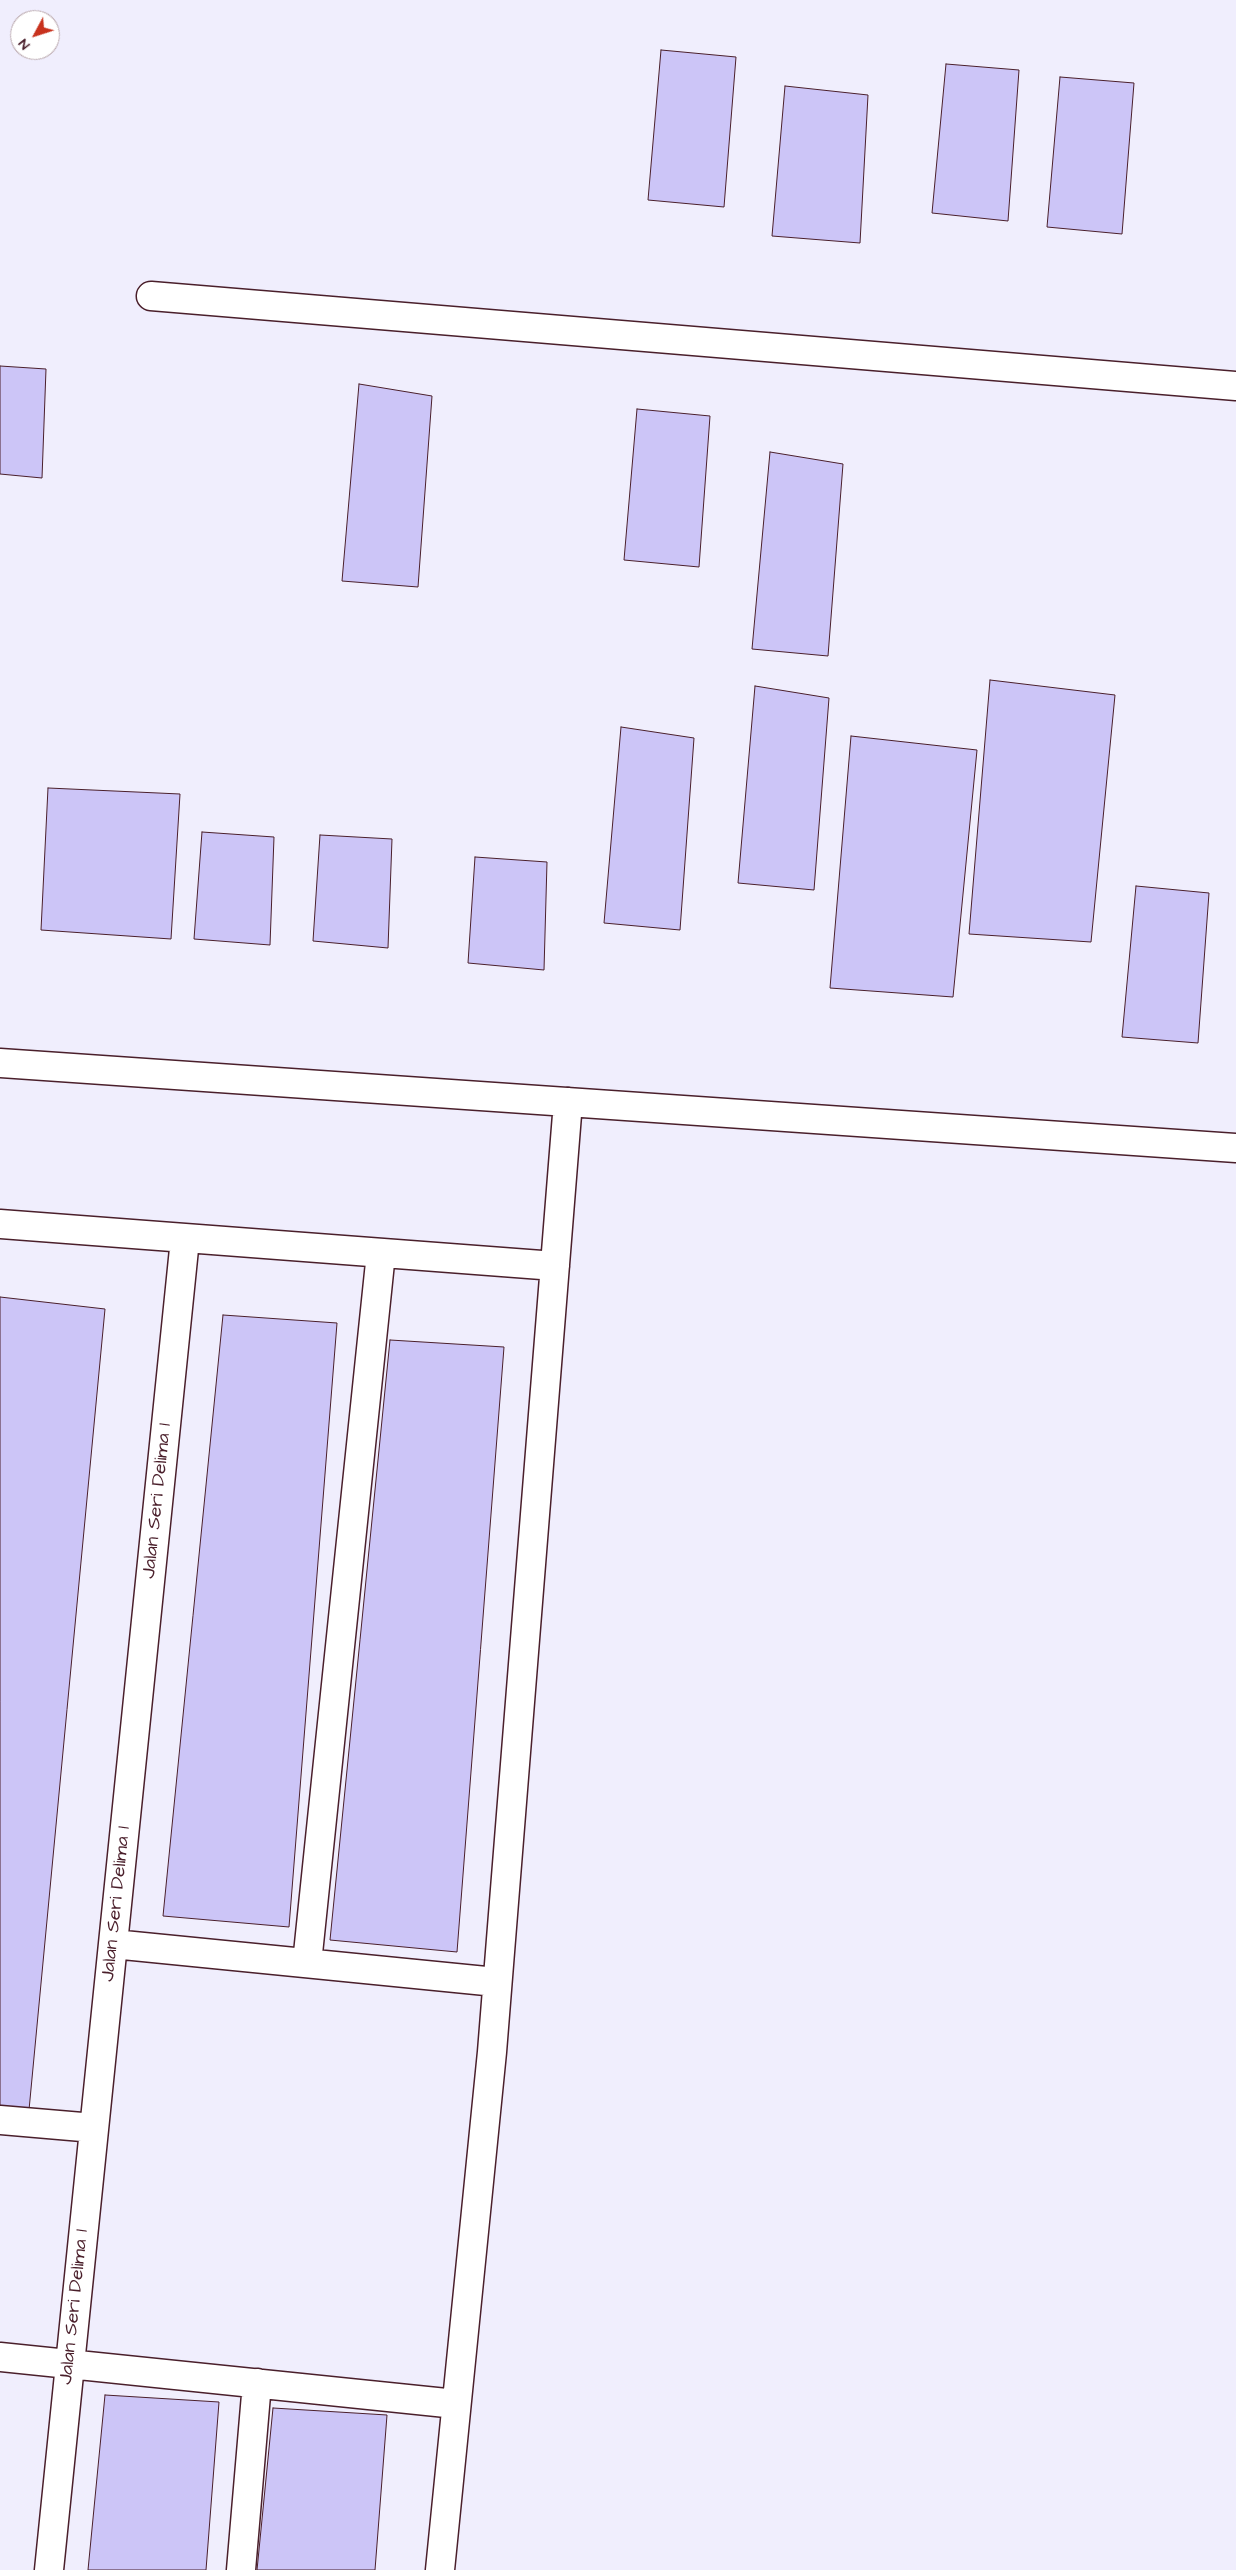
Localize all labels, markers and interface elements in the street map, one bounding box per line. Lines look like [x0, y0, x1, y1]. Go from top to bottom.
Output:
north arrow [10, 10, 60, 60]
text: N [14, 34, 35, 54]
street label: Jalan Seri Delima 1 [139, 1422, 177, 1580]
street label: Jalan Seri Delima 1 [98, 1825, 136, 1983]
street label: Jalan Seri Delima 1 [56, 2228, 94, 2386]

